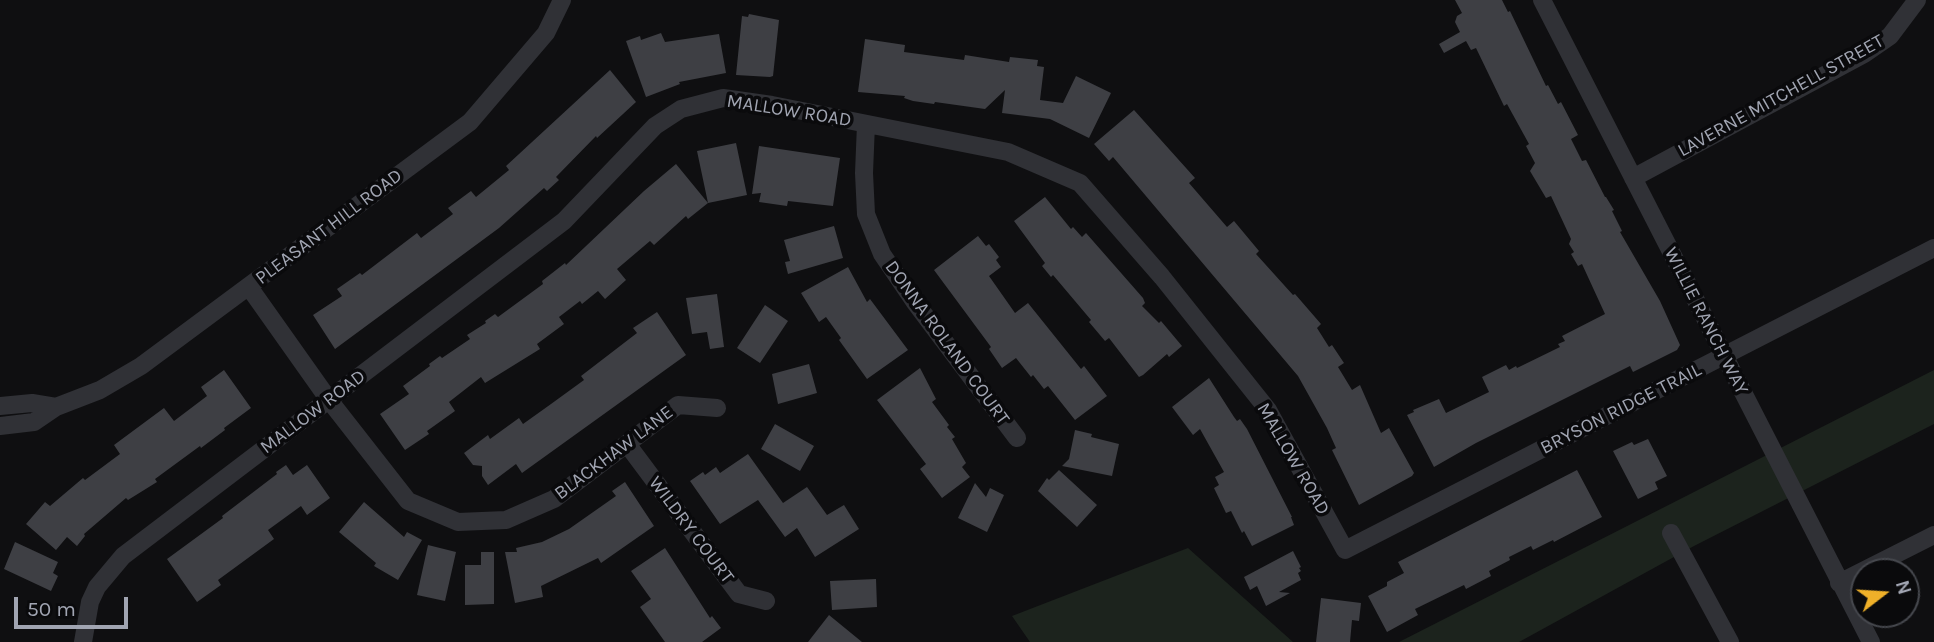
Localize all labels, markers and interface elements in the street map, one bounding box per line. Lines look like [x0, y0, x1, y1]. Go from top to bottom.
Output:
street label: LAVERNE MITCHELL STREET [1674, 30, 1888, 162]
street label: MALLOW ROAD [725, 90, 853, 132]
street label: PLEASANT HILL ROAD [251, 164, 407, 290]
street label: WILLIE RANCH WAY [1659, 244, 1753, 398]
street label: DONNA ROLAND COURT [880, 256, 1014, 430]
street label: BRYSON RIDGE TRAIL [1537, 358, 1705, 460]
street label: MALLOW ROAD [256, 365, 370, 459]
street label: MALLOW ROAD [1252, 399, 1334, 519]
street label: BLACKHAW LANE [550, 401, 678, 505]
street label: WILDRY COURT [643, 472, 739, 588]
north arrow [1850, 558, 1920, 628]
text: N [1891, 578, 1916, 597]
scale bar [18, 582, 131, 626]
text: 50 m [27, 597, 76, 621]

